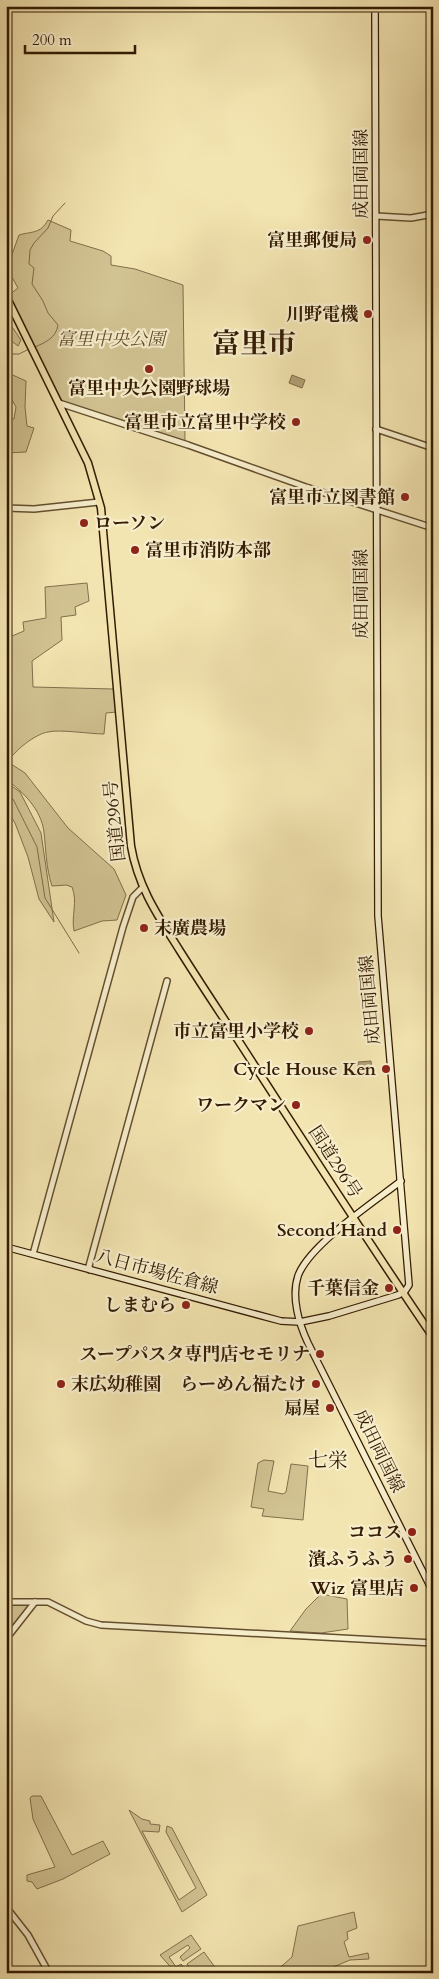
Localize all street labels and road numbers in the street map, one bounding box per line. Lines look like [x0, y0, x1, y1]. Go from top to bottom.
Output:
street label: 成田両国線 [349, 129, 374, 219]
street label: 成田両国線 [349, 549, 374, 639]
street label: 国道296号 [98, 779, 132, 863]
street label: 成田両国線 [354, 954, 386, 1046]
street label: 国道296号 [302, 1121, 368, 1203]
street label: 八日市場佐倉線 [93, 1244, 221, 1300]
street label: 成田両国線 [348, 1405, 410, 1497]

